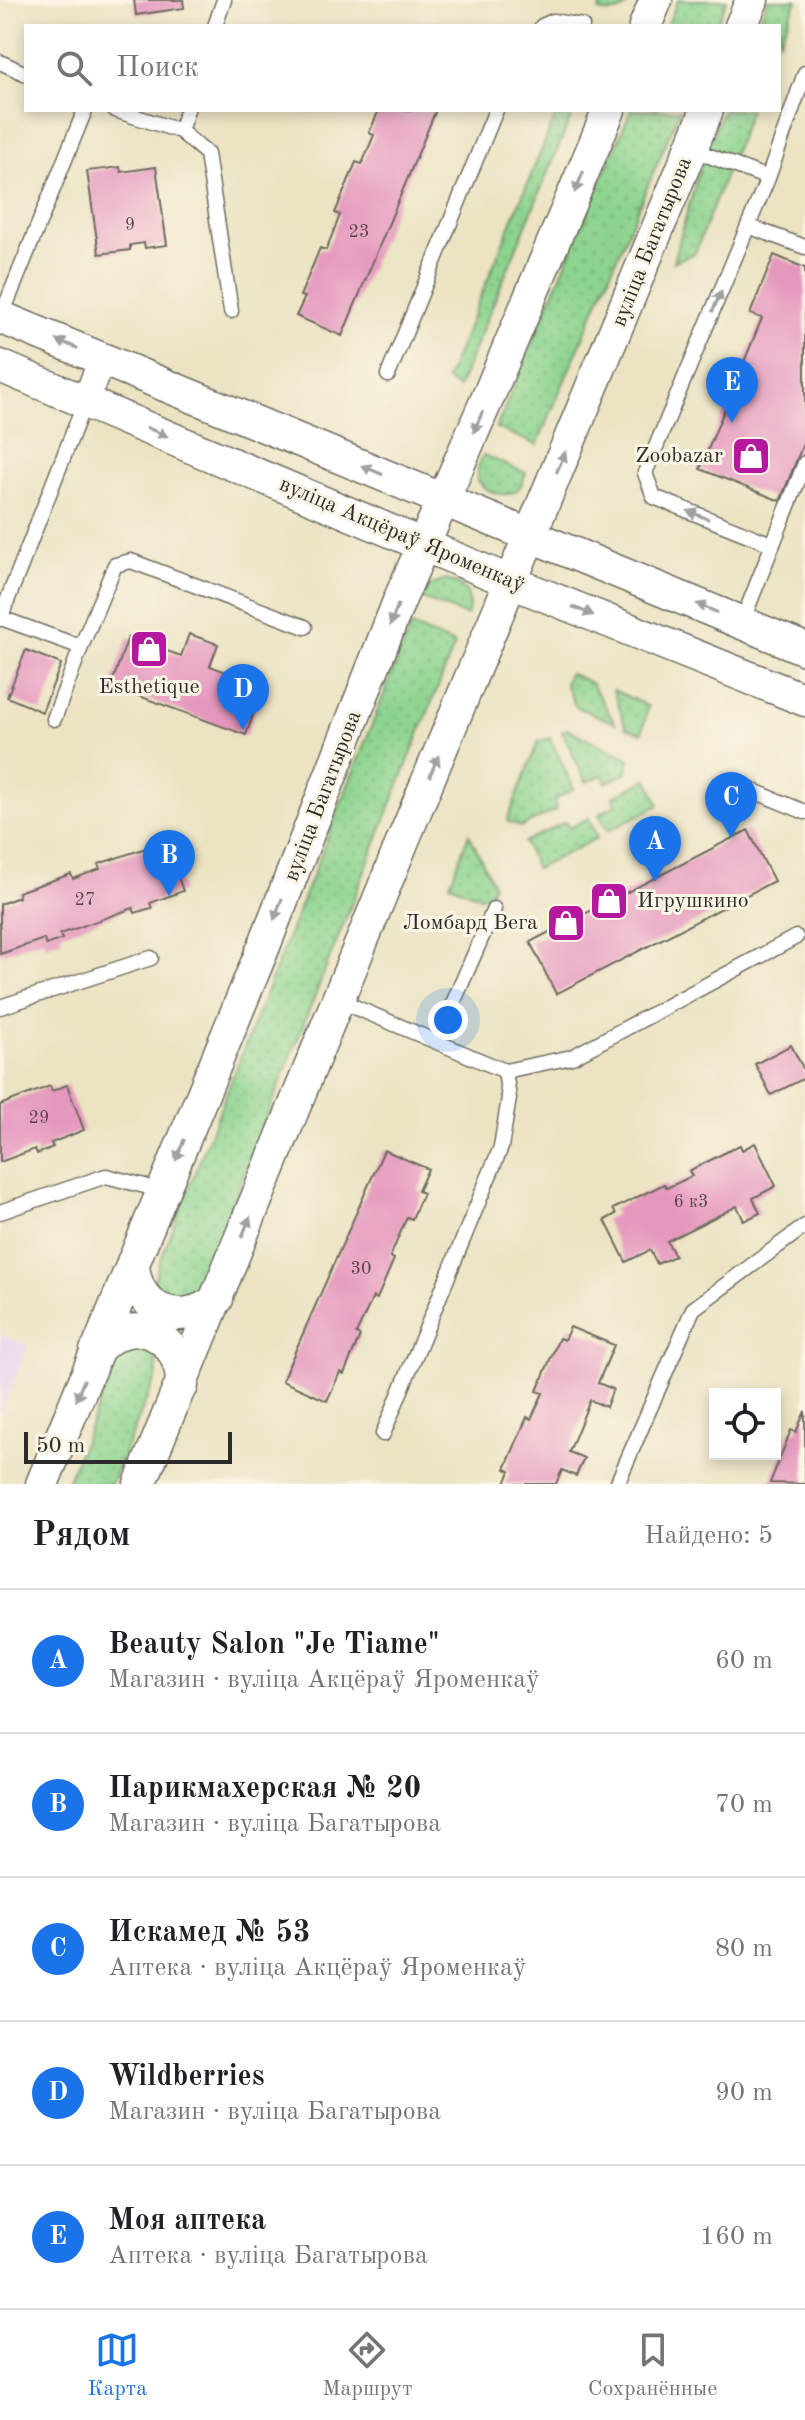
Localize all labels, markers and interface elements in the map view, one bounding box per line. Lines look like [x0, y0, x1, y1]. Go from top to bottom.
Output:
search box [24, 24, 781, 112]
icon: search [52, 46, 96, 90]
text: Поиск [116, 53, 199, 83]
street label: вуліца Багатырова [608, 154, 696, 330]
one-way arrow [572, 170, 585, 194]
house number: 9 [125, 216, 135, 234]
house number: 23 [349, 223, 369, 241]
one-way arrow [710, 289, 723, 313]
one-way arrow [55, 338, 79, 351]
pin: E [706, 357, 758, 423]
one-way arrow [472, 410, 485, 433]
one-way arrow [145, 426, 169, 439]
shop icon: Zoobazar [730, 435, 772, 477]
place label: Zoobazar [635, 445, 723, 467]
one-way arrow [555, 450, 568, 474]
one-way arrow [360, 463, 384, 476]
street label: вуліца Акцёраў Яроменкаў [276, 473, 528, 597]
one-way arrow [686, 509, 710, 522]
one-way arrow [695, 601, 719, 614]
one-way arrow [387, 603, 400, 627]
one-way arrow [571, 605, 595, 618]
shop icon: Esthetique [128, 628, 170, 670]
pin: D [217, 664, 269, 730]
place label: Esthetique [98, 676, 200, 698]
street label: вуліца Багатырова [280, 708, 366, 884]
one-way arrow [427, 754, 440, 778]
pin: C [705, 772, 757, 838]
pin: A [629, 816, 681, 882]
pin: B [143, 830, 195, 896]
shop icon: Игрушкино [588, 880, 630, 922]
place label: Игрушкино [637, 890, 749, 912]
house number: 27 [75, 891, 95, 909]
one-way arrow [271, 897, 284, 921]
shop icon: Ломбард Вега [545, 902, 587, 944]
place label: Ломбард Вега [403, 912, 538, 934]
your location [428, 1000, 468, 1040]
house number: 29 [29, 1109, 49, 1127]
one-way arrow [174, 1138, 187, 1162]
house number: 6 к3 [674, 1193, 708, 1211]
one-way arrow [240, 1215, 253, 1239]
house number: 30 [351, 1260, 371, 1278]
one-way arrow [74, 1378, 87, 1402]
map controls [709, 1388, 781, 1460]
button: locate [709, 1388, 781, 1460]
scale bar [24, 1428, 232, 1464]
text: 50 m [36, 1435, 85, 1457]
text: Рядом [32, 1519, 131, 1553]
text: Найдено: 5 [644, 1523, 773, 1549]
text: Beauty Salon "Je Tiame" [108, 1630, 440, 1660]
text: A [48, 1648, 68, 1674]
text: 60 m [715, 1648, 773, 1674]
text: Магазин · вуліца Акцёраў Яроменкаў [108, 1667, 540, 1693]
text: Парикмахерская № 20 [108, 1774, 421, 1804]
text: B [49, 1792, 67, 1818]
text: 70 m [715, 1792, 773, 1818]
text: Магазин · вуліца Багатырова [108, 1811, 441, 1837]
text: Искамед № 53 [108, 1918, 310, 1948]
text: C [49, 1936, 67, 1962]
text: 80 m [715, 1936, 773, 1962]
text: Аптека · вуліца Акцёраў Яроменкаў [108, 1955, 527, 1981]
text: Wildberries [108, 2062, 265, 2092]
text: D [48, 2080, 68, 2106]
text: 90 m [715, 2080, 773, 2106]
text: Магазин · вуліца Багатырова [108, 2099, 441, 2125]
text: Моя аптека [108, 2206, 266, 2236]
text: E [49, 2224, 67, 2250]
text: 160 m [700, 2224, 773, 2250]
text: Аптека · вуліца Багатырова [108, 2243, 428, 2269]
tab: Карта [88, 2328, 147, 2403]
tab: Маршрут [322, 2328, 413, 2403]
tab: Сохранённые [588, 2328, 717, 2403]

